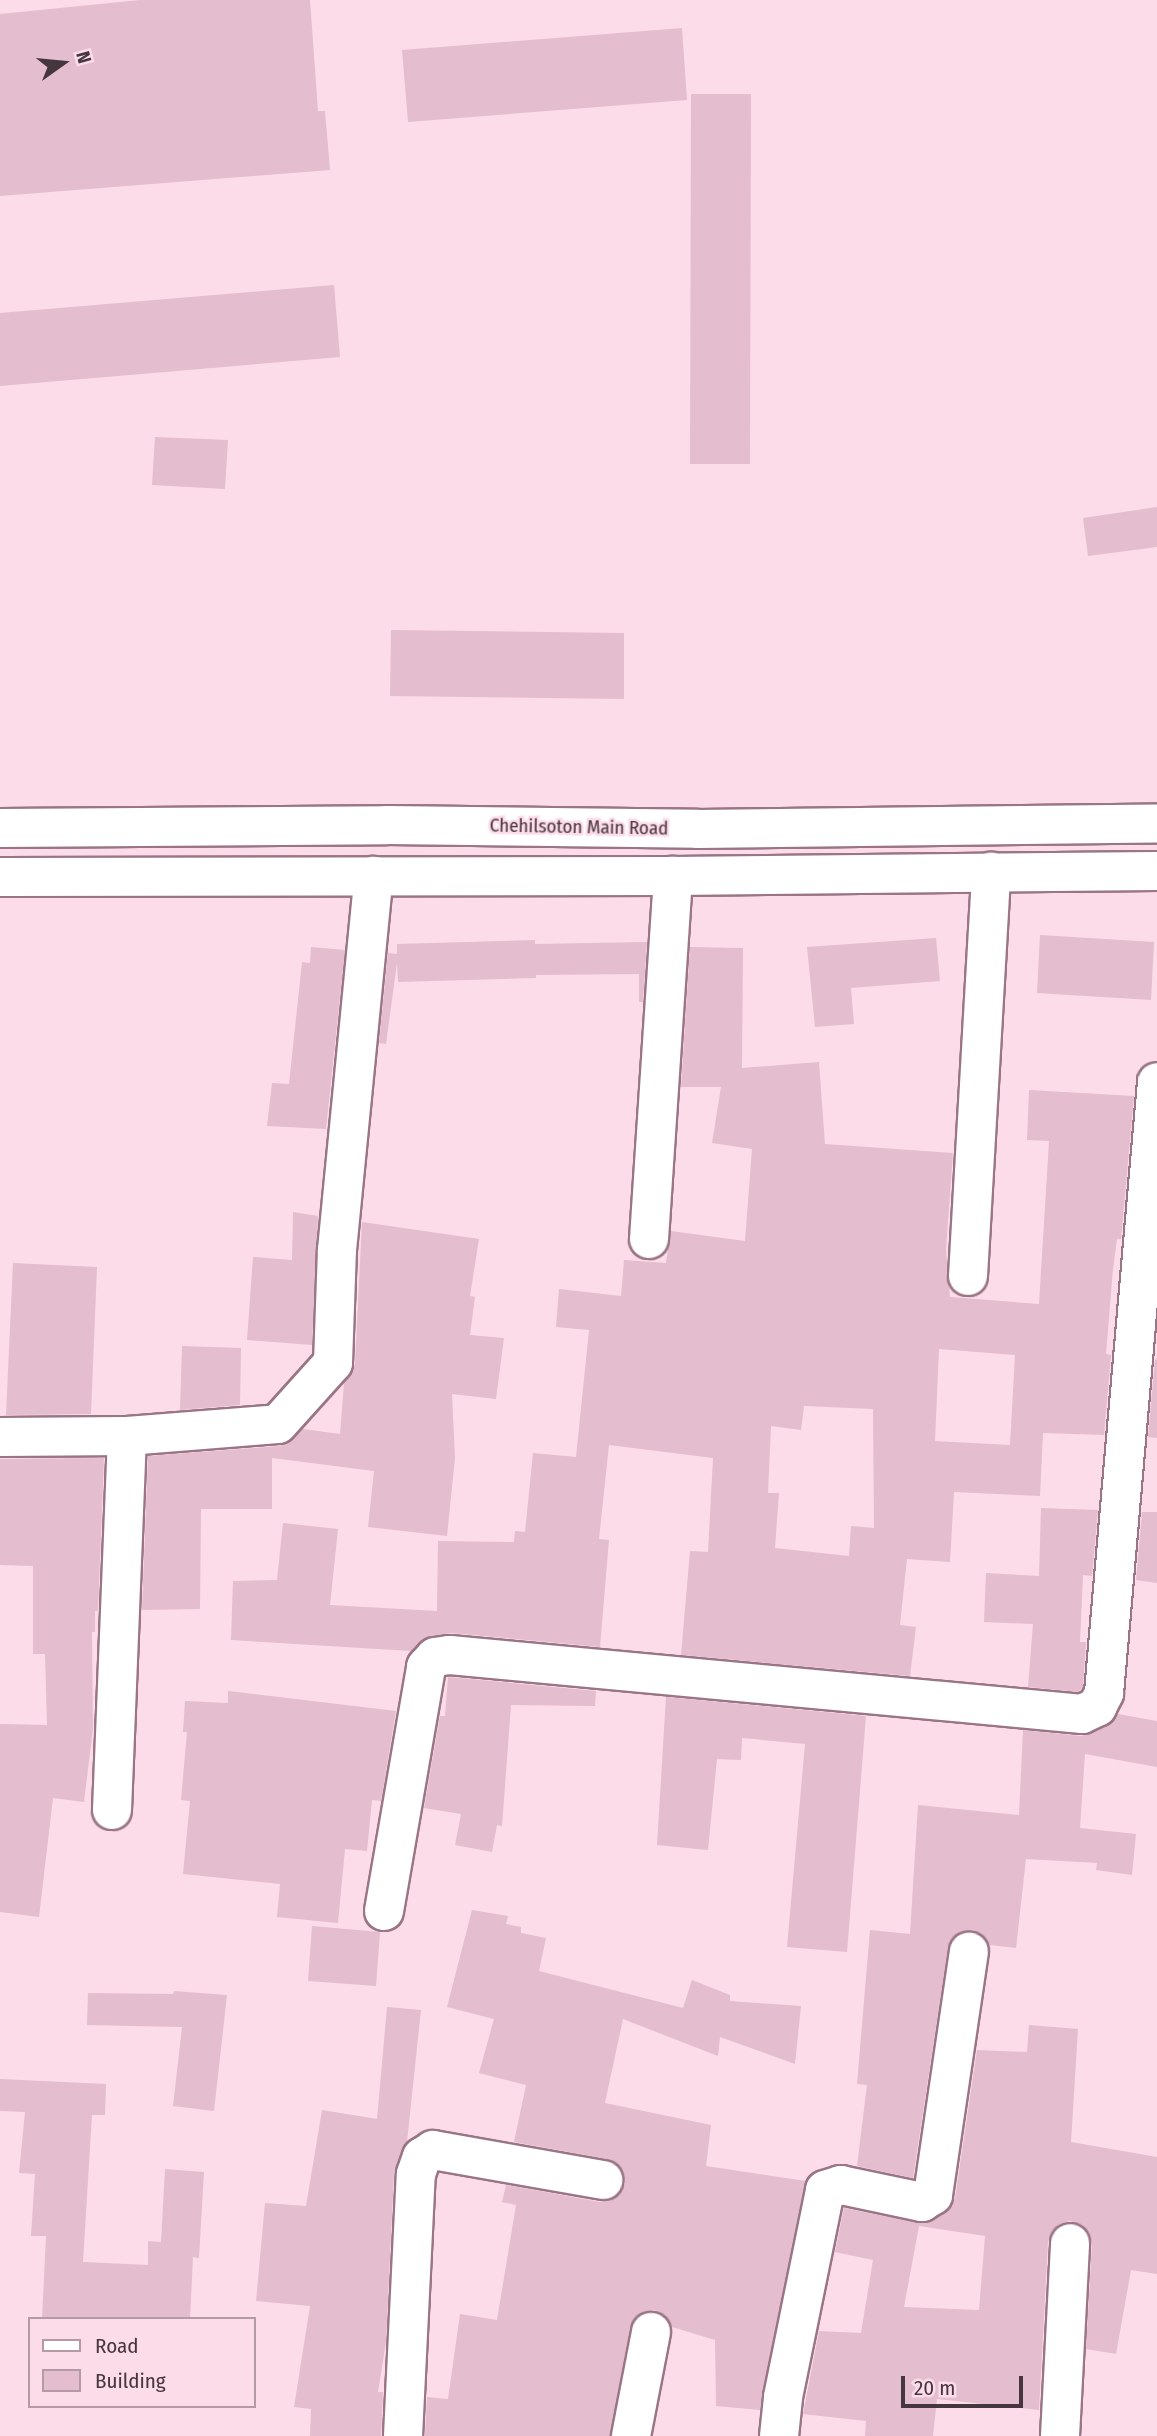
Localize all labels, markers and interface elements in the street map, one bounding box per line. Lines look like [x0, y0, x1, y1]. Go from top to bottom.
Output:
north arrow [28, 28, 98, 98]
text: N [71, 49, 96, 66]
street label: Chehilsoton Main Road [489, 814, 669, 840]
legend [28, 2317, 256, 2408]
text: Road [95, 2333, 139, 2359]
scale bar [905, 2362, 1028, 2406]
text: Building [95, 2368, 166, 2394]
text: 20 m [914, 2375, 955, 2401]

